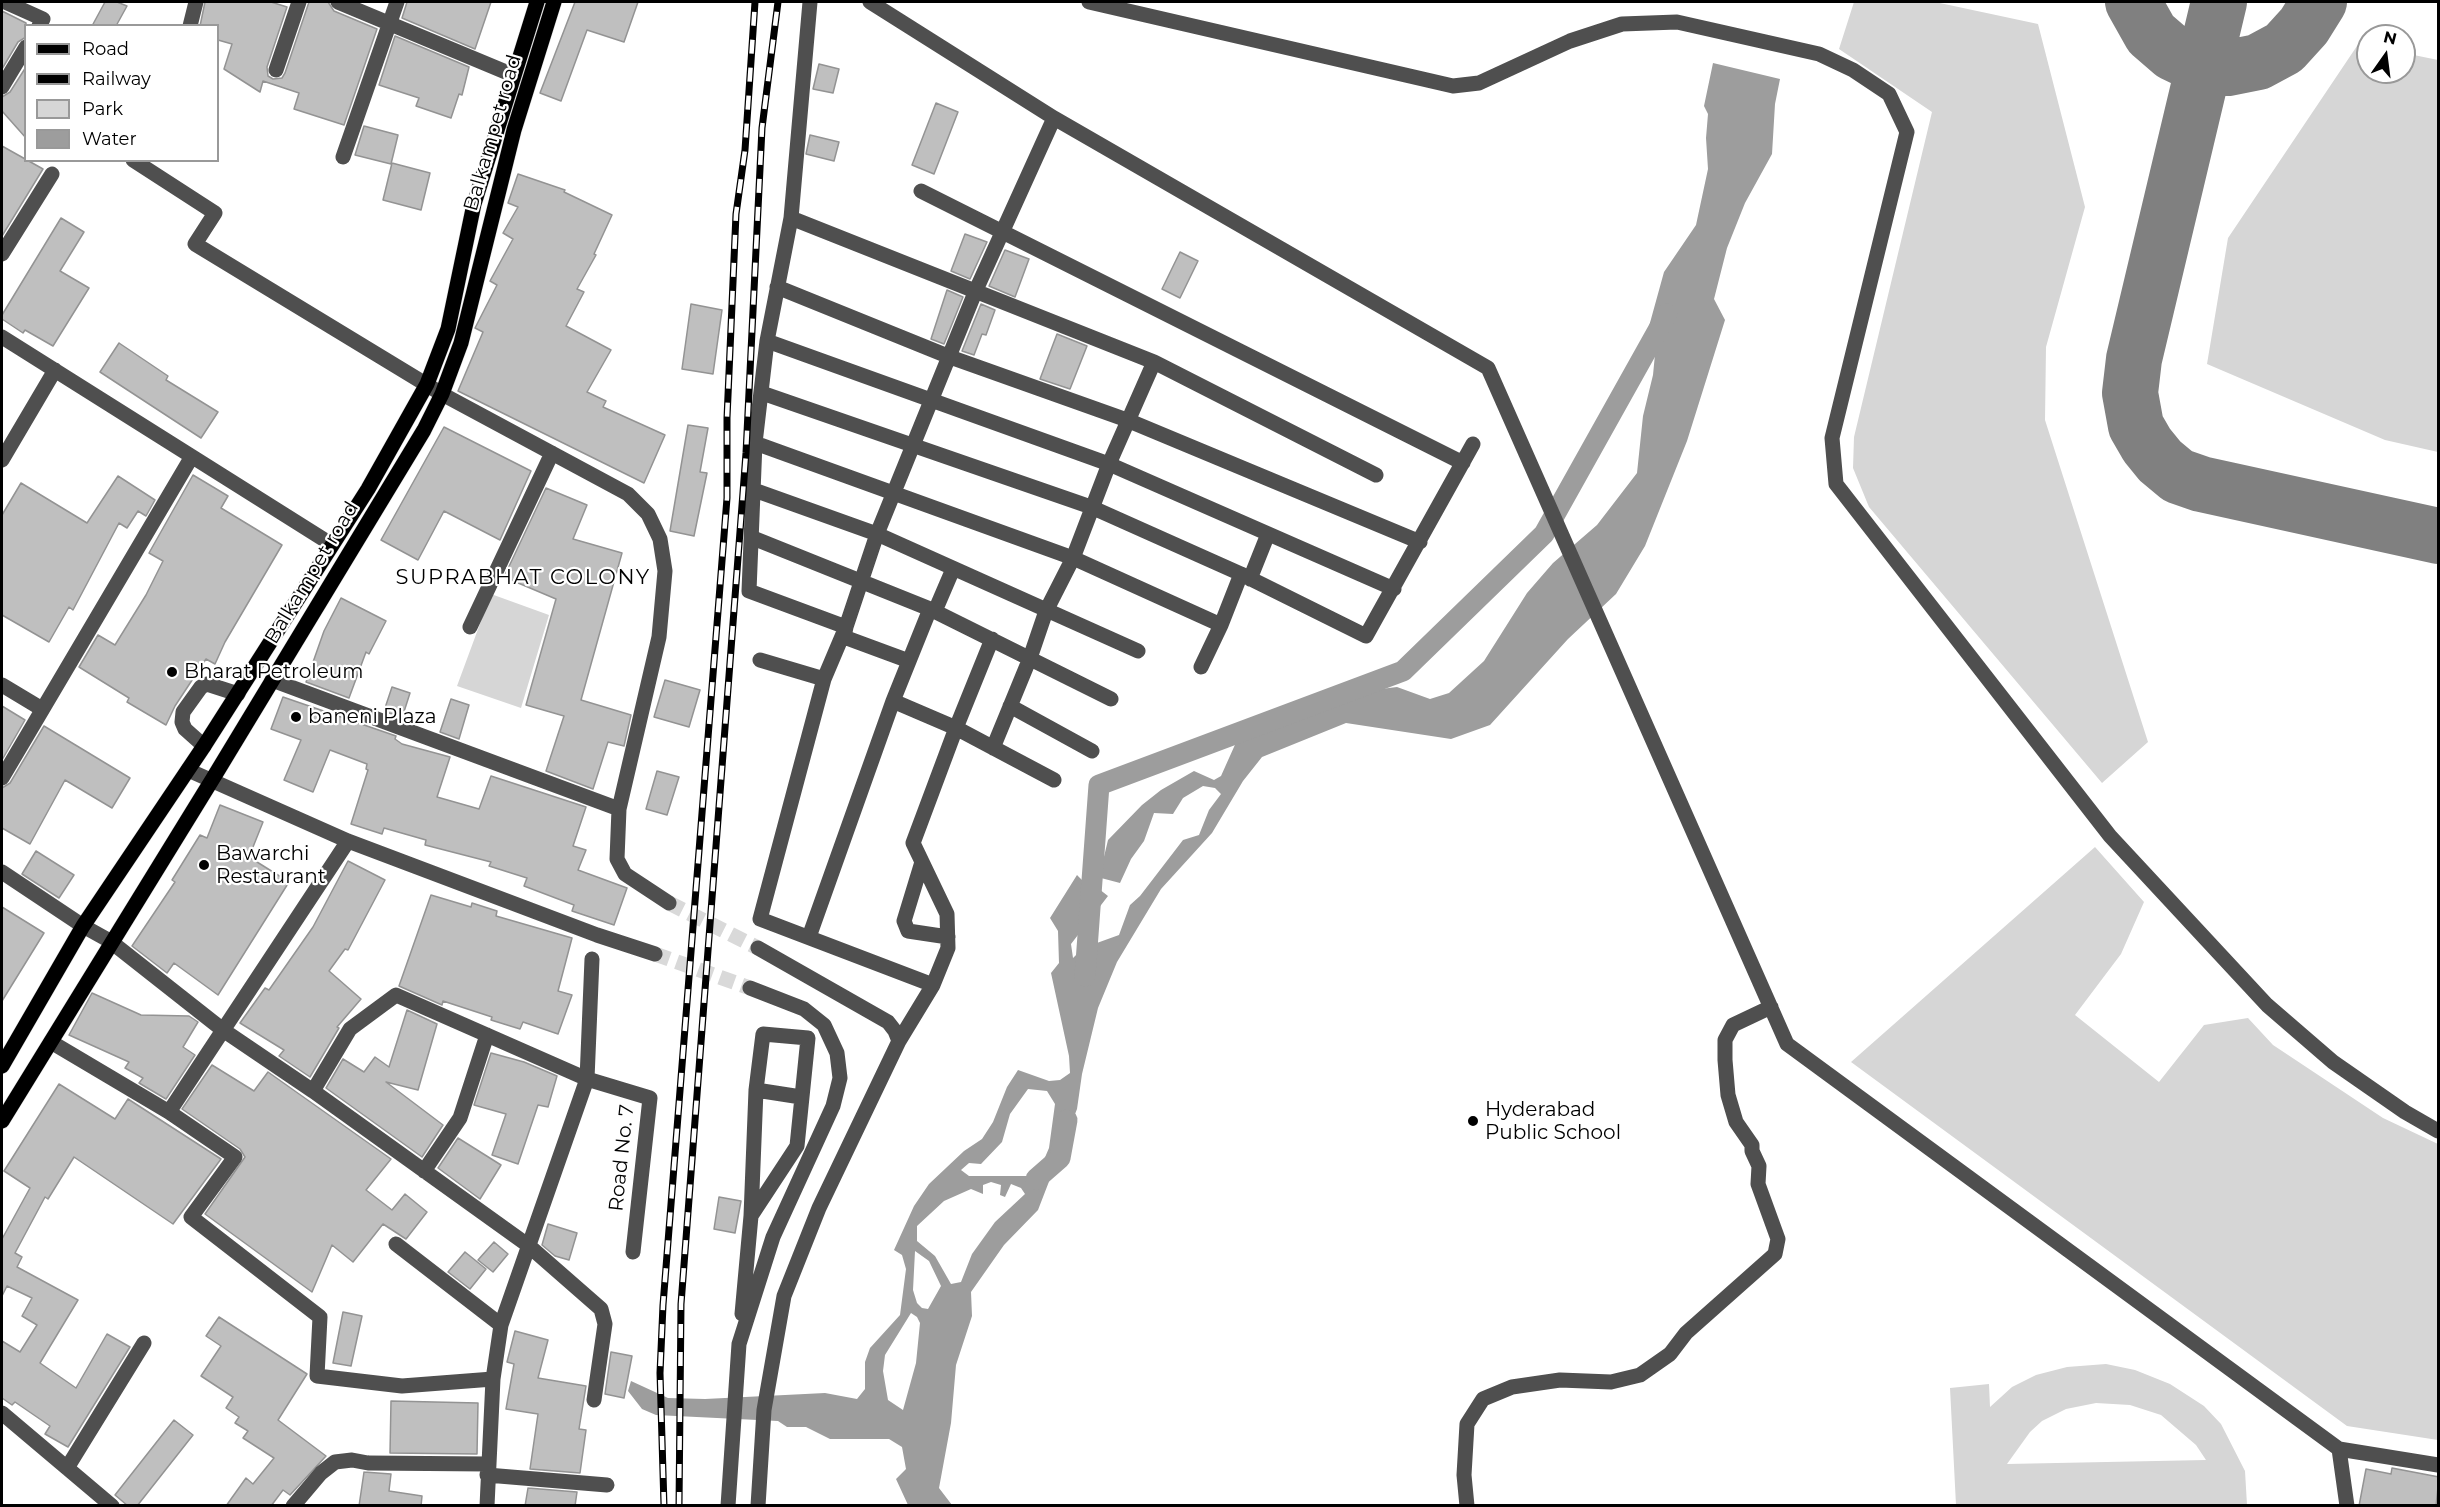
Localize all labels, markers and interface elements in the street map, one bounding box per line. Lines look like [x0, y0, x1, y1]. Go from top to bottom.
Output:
legend [24, 24, 219, 162]
north arrow [2356, 24, 2416, 84]
text: N [2381, 27, 2399, 49]
text: Road [82, 38, 129, 60]
street label: Balkampet road [459, 52, 527, 214]
text: Railway [82, 68, 151, 90]
text: Park [82, 98, 123, 120]
text: Water [82, 128, 137, 150]
street label: Balkampet road [260, 498, 364, 648]
district label: SUPRABHAT COLONY [395, 565, 651, 591]
place label: Bharat Petroleum [184, 660, 363, 684]
marker: Bharat Petroleum [165, 665, 179, 679]
place label: baneni Plaza [308, 705, 437, 729]
marker: baneni Plaza [289, 710, 303, 724]
place label: Bawarchi Restaurant [216, 842, 326, 889]
marker: Bawarchi Restaurant [197, 858, 211, 872]
place label: Hyderabad Public School [1485, 1098, 1621, 1145]
street label: Road No. 7 [604, 1103, 640, 1213]
marker: Hyderabad Public School [1466, 1114, 1480, 1128]

